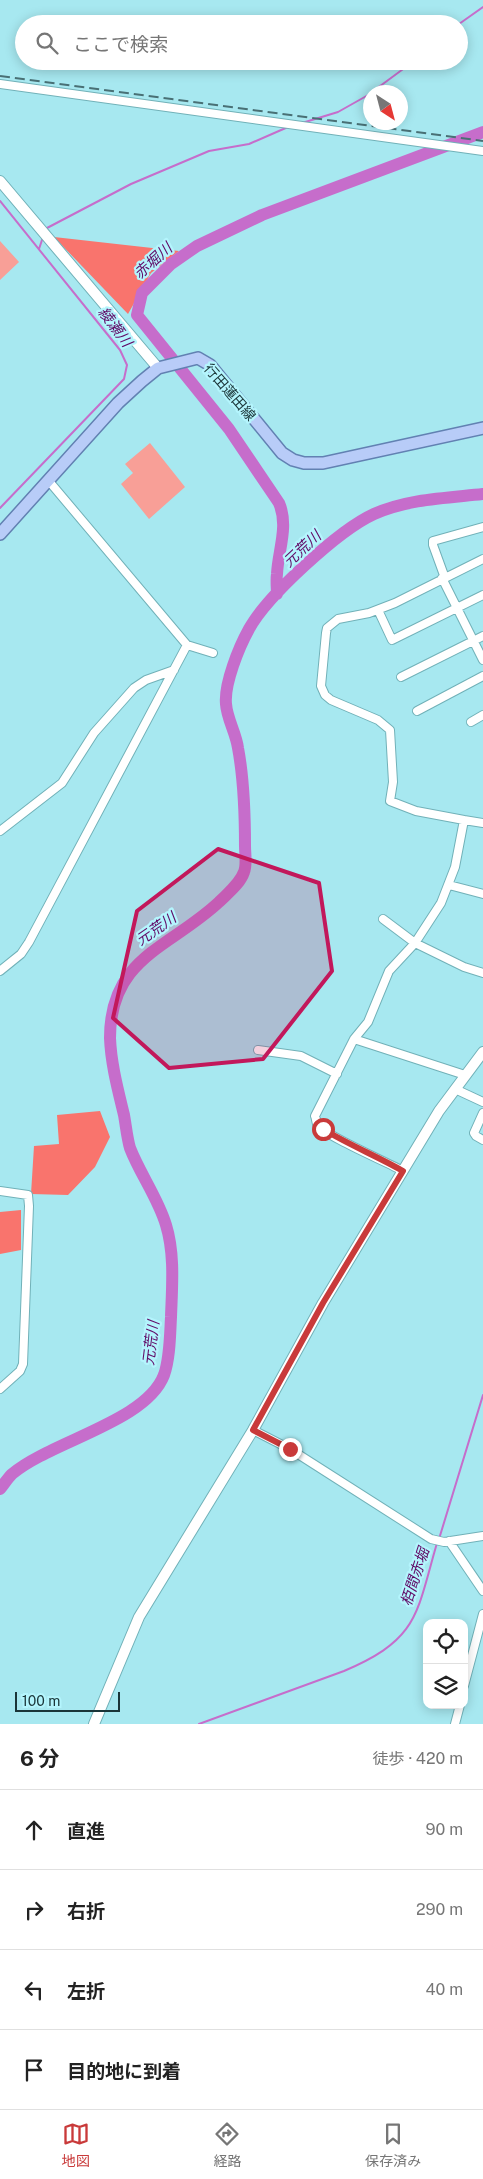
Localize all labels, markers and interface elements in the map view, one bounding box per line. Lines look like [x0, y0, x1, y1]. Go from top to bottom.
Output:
search box [15, 15, 468, 70]
icon: search [33, 29, 61, 57]
text: ここで検索 [73, 33, 168, 55]
north arrow [363, 85, 408, 130]
water label: 赤堀川 [130, 238, 177, 282]
water label: 綾瀬川 [95, 304, 137, 351]
street label: 行田蓮田線 [201, 360, 259, 424]
water label: 元荒川 [279, 526, 325, 570]
water label: 元荒川 [132, 908, 181, 948]
route start [312, 1118, 335, 1141]
water label: 元荒川 [139, 1318, 162, 1366]
route end [279, 1438, 302, 1461]
water label: 栢間赤堀 [397, 1544, 432, 1608]
map controls [423, 1619, 468, 1709]
button: locate [423, 1619, 468, 1664]
button: layers [423, 1664, 468, 1709]
scale bar [15, 1689, 120, 1712]
text: 100 m [22, 1693, 60, 1709]
text: 6 分 [20, 1746, 60, 1771]
text: 徒歩 · 420 m [373, 1749, 463, 1768]
icon: ahead [20, 1816, 48, 1844]
text: 直進 [67, 1820, 105, 1842]
text: 90 m [426, 1820, 463, 1839]
icon: right [20, 1896, 48, 1924]
text: 右折 [67, 1900, 105, 1922]
text: 290 m [416, 1900, 463, 1919]
icon: left [20, 1976, 48, 2004]
text: 左折 [67, 1980, 105, 2002]
text: 40 m [425, 1980, 463, 1999]
icon: arrive [20, 2056, 48, 2084]
text: 目的地に到着 [67, 2060, 181, 2082]
tab: 地図 [62, 2120, 90, 2170]
tab: 経路 [213, 2120, 241, 2170]
tab: 保存済み [365, 2120, 421, 2170]

